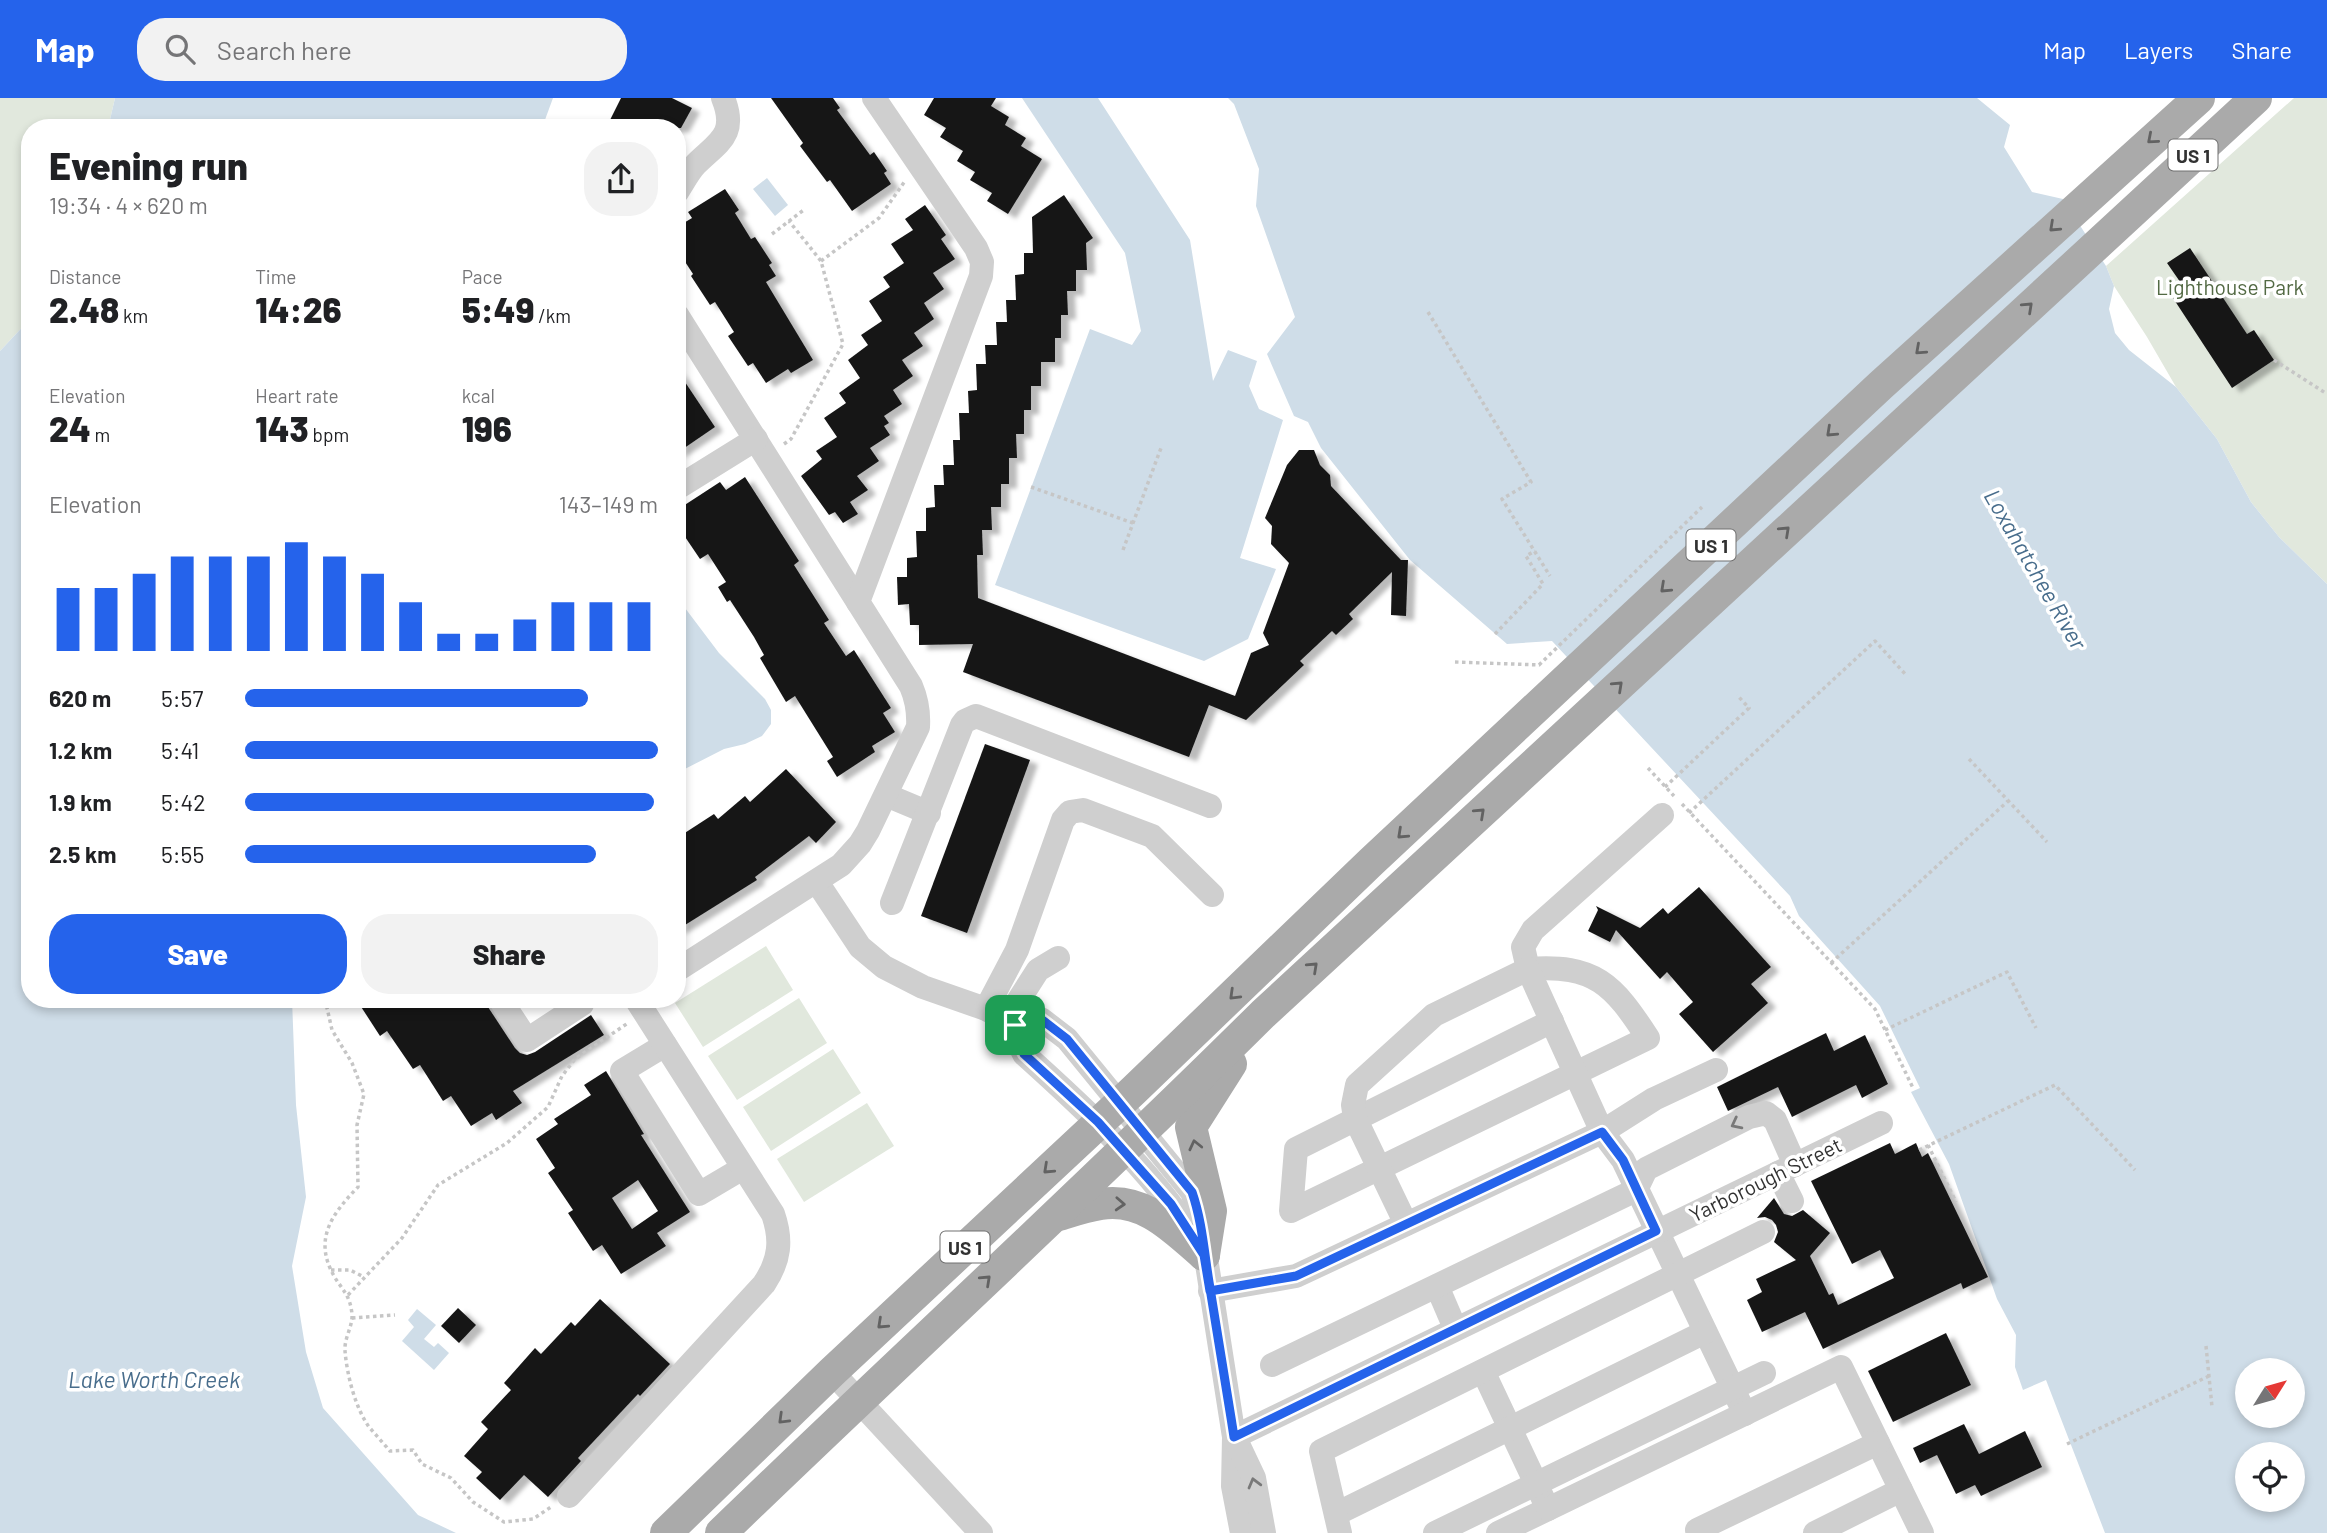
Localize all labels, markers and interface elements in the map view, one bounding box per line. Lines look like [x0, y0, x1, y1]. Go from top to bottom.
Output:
search box [137, 18, 627, 81]
text: Map [35, 29, 95, 69]
icon: search [161, 30, 199, 68]
text: Search here [217, 34, 352, 65]
text: Map [2043, 35, 2086, 64]
text: Layers [2124, 35, 2193, 64]
text: Share [2231, 35, 2292, 64]
one-way arrow [2147, 131, 2160, 144]
road number: US 1 [2168, 139, 2218, 170]
text: Evening run [49, 142, 248, 188]
button: share [584, 142, 658, 216]
text: 19:34 · 4 × 620 m [49, 191, 208, 219]
one-way arrow [2049, 219, 2062, 231]
text: Distance [49, 265, 121, 288]
text: Time [255, 265, 296, 288]
text: Pace [462, 265, 503, 288]
park label: Lighthouse Park [2156, 274, 2304, 299]
text: 2.48 [49, 288, 119, 330]
text: 14:26 [255, 288, 342, 330]
text: 5:49 [462, 288, 534, 330]
one-way arrow [2020, 302, 2033, 315]
text: km [119, 304, 148, 327]
text: /km [534, 304, 571, 327]
one-way arrow [1915, 342, 1928, 354]
text: Elevation [49, 384, 126, 407]
text: Heart rate [255, 384, 339, 407]
text: kcal [462, 384, 495, 407]
text: 24 [49, 407, 91, 449]
text: 143 [255, 407, 309, 449]
text: 196 [462, 407, 512, 449]
text: m [91, 423, 110, 446]
text: bpm [309, 423, 349, 446]
one-way arrow [1826, 424, 1839, 436]
water label: Loxahatchee River [1979, 484, 2094, 655]
text: Elevation [49, 490, 142, 518]
text: 143–149 m [559, 490, 658, 518]
one-way arrow [1777, 527, 1790, 540]
road number: US 1 [1686, 530, 1736, 560]
one-way arrow [1660, 579, 1673, 592]
one-way arrow [1610, 681, 1623, 694]
text: 620 m [49, 684, 111, 712]
text: 5:57 [161, 684, 203, 712]
text: 1.2 km [49, 736, 112, 764]
text: 5:41 [161, 736, 199, 764]
text: 1.9 km [49, 788, 112, 816]
text: 5:42 [161, 788, 206, 816]
one-way arrow [1472, 809, 1485, 821]
one-way arrow [1397, 825, 1410, 838]
text: 2.5 km [49, 840, 117, 868]
text: 5:55 [161, 840, 204, 868]
button: Save [49, 914, 347, 994]
button: Share [361, 914, 658, 994]
one-way arrow [1305, 963, 1318, 976]
one-way arrow [1229, 986, 1242, 999]
pin [985, 995, 1045, 1055]
icon: arrive [996, 1006, 1034, 1044]
one-way arrow [1731, 1115, 1743, 1129]
street label: Yarborough Street [1685, 1131, 1845, 1227]
one-way arrow [1188, 1139, 1203, 1151]
one-way arrow [1043, 1160, 1056, 1173]
one-way arrow [1115, 1196, 1126, 1211]
road number: US 1 [940, 1232, 990, 1262]
one-way arrow [978, 1276, 991, 1288]
one-way arrow [878, 1316, 891, 1329]
north arrow [2235, 1358, 2305, 1428]
map controls [2235, 1358, 2305, 1512]
water label: Lake Worth Creek [68, 1365, 240, 1393]
one-way arrow [778, 1411, 791, 1424]
button: locate [2235, 1442, 2305, 1512]
one-way arrow [1248, 1477, 1263, 1489]

